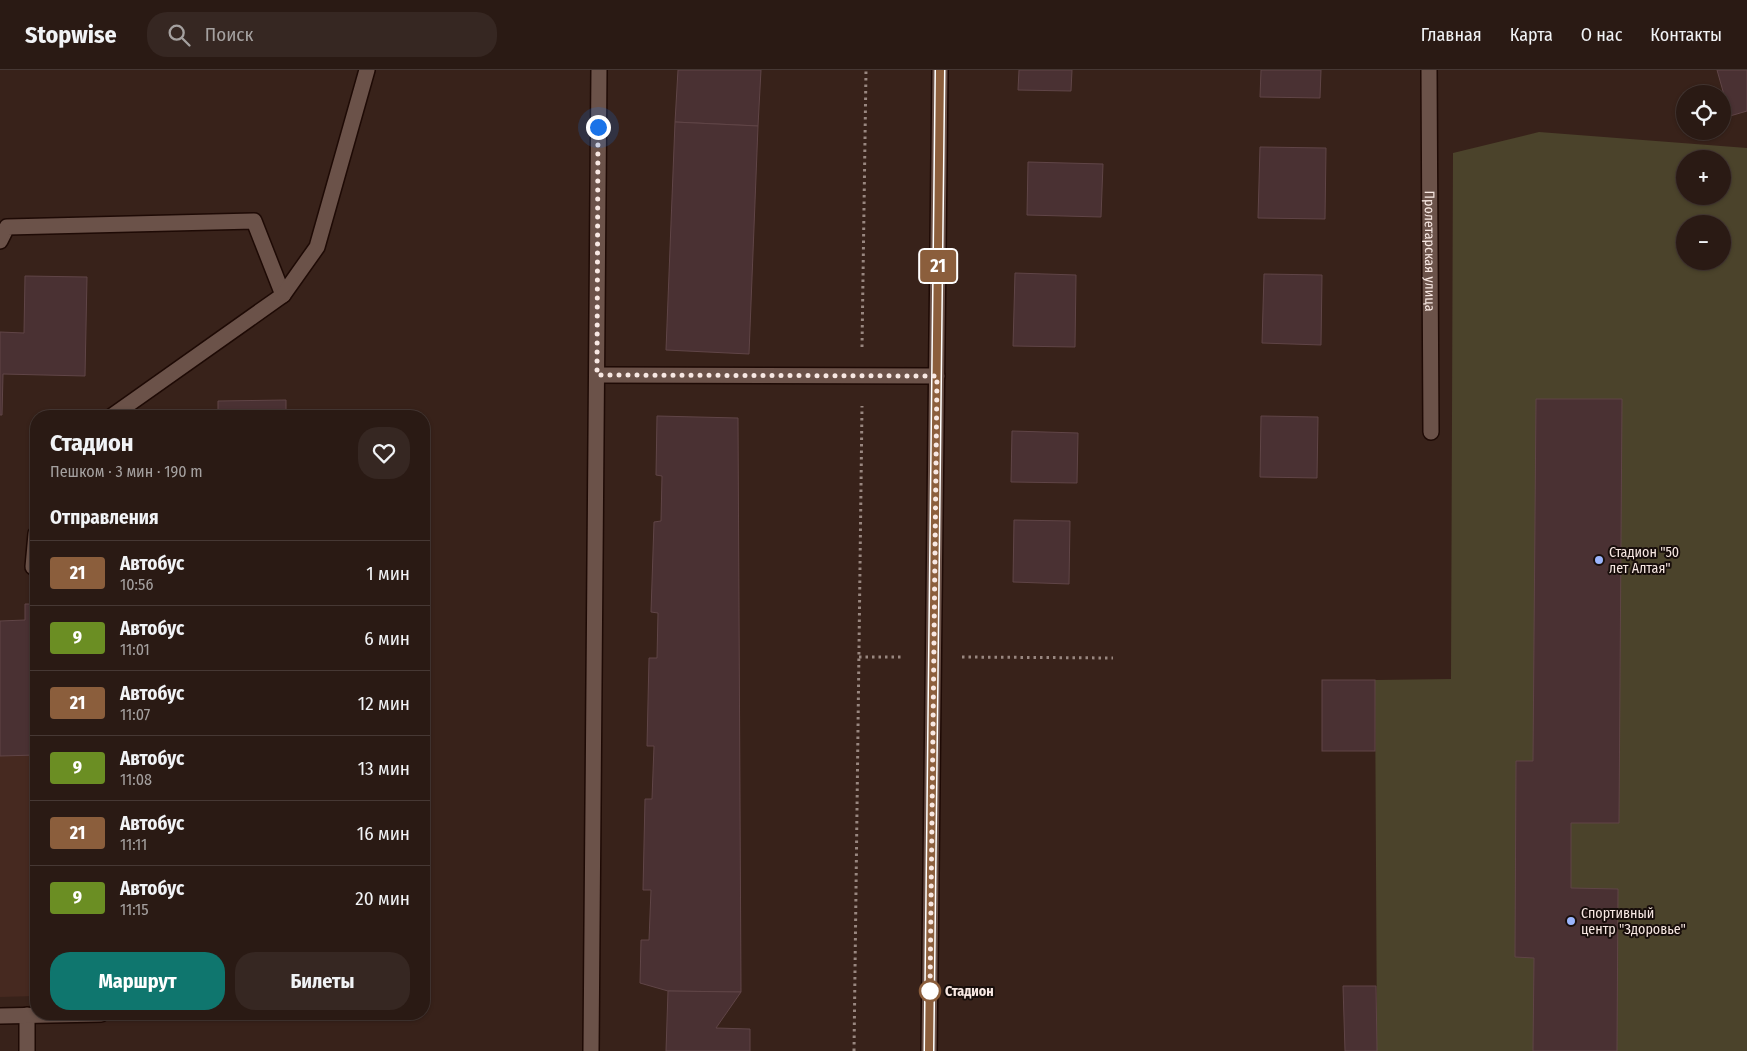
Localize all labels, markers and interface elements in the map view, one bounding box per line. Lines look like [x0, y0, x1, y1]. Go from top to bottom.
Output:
search box [147, 12, 497, 57]
text: Stopwise [25, 21, 117, 49]
icon: search [165, 21, 193, 49]
text: Поиск [205, 23, 253, 46]
text: Главная [1421, 24, 1482, 46]
text: Карта [1510, 24, 1553, 46]
text: О нас [1581, 24, 1622, 46]
text: Контакты [1650, 24, 1722, 46]
map controls [1676, 85, 1731, 270]
button: locate [1676, 85, 1731, 140]
your location [586, 115, 611, 140]
button: + [1676, 150, 1731, 205]
street label: Пролетарская улица [1421, 190, 1439, 312]
button: − [1676, 215, 1731, 270]
line badge: 21 [916, 250, 960, 282]
text: 21 [930, 255, 946, 277]
button: heart [358, 427, 410, 479]
text: Стадион [50, 429, 134, 457]
text: Пешком · 3 мин · 190 m [50, 462, 203, 481]
text: Отправления [50, 506, 159, 529]
place label: Стадион "50 лет Алтая" [1609, 544, 1679, 577]
text: Автобус [120, 552, 184, 575]
marker: Стадион "50 лет Алтая" [1593, 554, 1605, 566]
text: 21 [70, 562, 85, 584]
text: 1 мин [366, 562, 410, 585]
text: 10:56 [120, 575, 153, 594]
text: Автобус [120, 617, 184, 640]
text: 9 [73, 627, 82, 649]
text: 6 мин [364, 627, 410, 650]
text: 11:01 [120, 640, 150, 659]
text: Автобус [120, 682, 184, 705]
text: 21 [70, 692, 85, 714]
text: 12 мин [358, 692, 410, 715]
text: 11:07 [120, 705, 150, 724]
text: Автобус [120, 747, 184, 770]
text: 9 [73, 757, 82, 779]
text: 13 мин [358, 757, 410, 780]
text: 11:08 [120, 770, 152, 789]
text: Автобус [120, 812, 184, 835]
text: 21 [70, 822, 85, 844]
text: 16 мин [357, 822, 410, 845]
text: 11:11 [120, 835, 147, 854]
text: Автобус [120, 877, 184, 900]
text: 9 [73, 887, 82, 909]
text: 20 мин [355, 887, 410, 910]
text: 11:15 [120, 900, 149, 919]
place label: Спортивный центр "Здоровье" [1581, 905, 1686, 938]
marker: Спортивный центр "Здоровье" [1565, 915, 1577, 927]
button: Маршрут [50, 952, 225, 1010]
button: Билеты [235, 952, 410, 1010]
marker: Стадион [919, 980, 941, 1002]
place label: Стадион [945, 983, 994, 1000]

